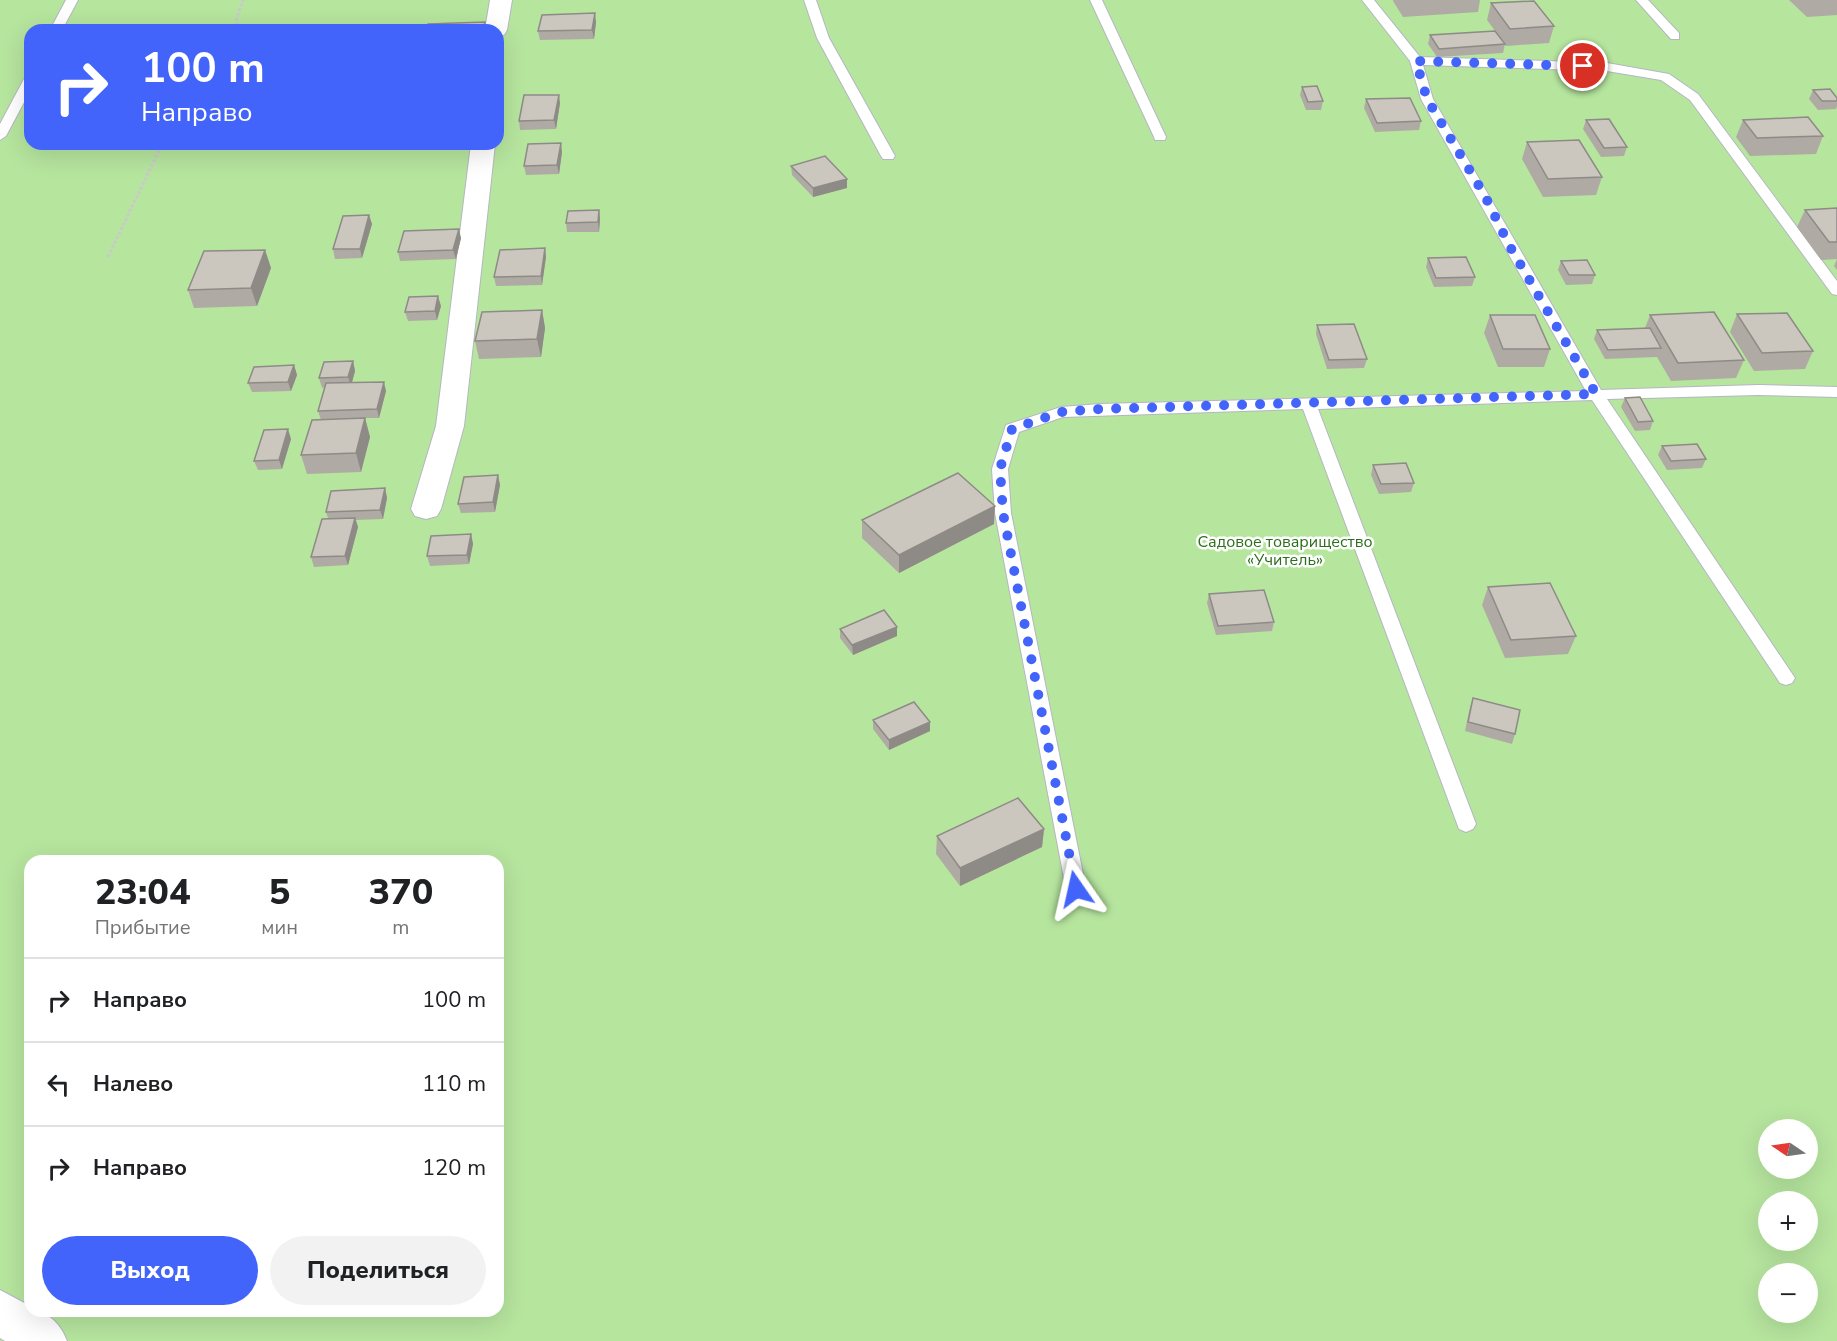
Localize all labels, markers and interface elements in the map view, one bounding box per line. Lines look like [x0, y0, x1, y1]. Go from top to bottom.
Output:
text: 100 m [141, 40, 265, 97]
pin [1557, 40, 1608, 91]
icon: right [42, 48, 120, 126]
icon: arrive [1566, 49, 1599, 82]
text: Направо [141, 94, 252, 131]
park label: Садовое товарищество «Учитель» [1197, 531, 1373, 571]
position arrow [1044, 857, 1108, 921]
text: 23:04 [95, 868, 191, 917]
text: 5 [269, 868, 290, 917]
text: 370 [369, 868, 433, 917]
text: Прибытие [95, 914, 191, 941]
text: мин [261, 914, 298, 941]
text: m [392, 914, 409, 941]
icon: right [42, 984, 75, 1017]
text: Направо [93, 985, 187, 1015]
text: 100 m [422, 985, 486, 1015]
icon: left [42, 1068, 75, 1101]
text: Налево [93, 1069, 173, 1099]
text: 110 m [422, 1069, 486, 1099]
north arrow [1758, 1119, 1818, 1179]
map controls [1758, 1119, 1818, 1323]
icon: right [42, 1152, 75, 1185]
text: Направо [93, 1153, 187, 1183]
text: 120 m [422, 1153, 486, 1183]
button: + [1758, 1191, 1818, 1251]
button: Выход [42, 1236, 258, 1305]
button: Поделиться [270, 1236, 486, 1305]
button: − [1758, 1263, 1818, 1323]

